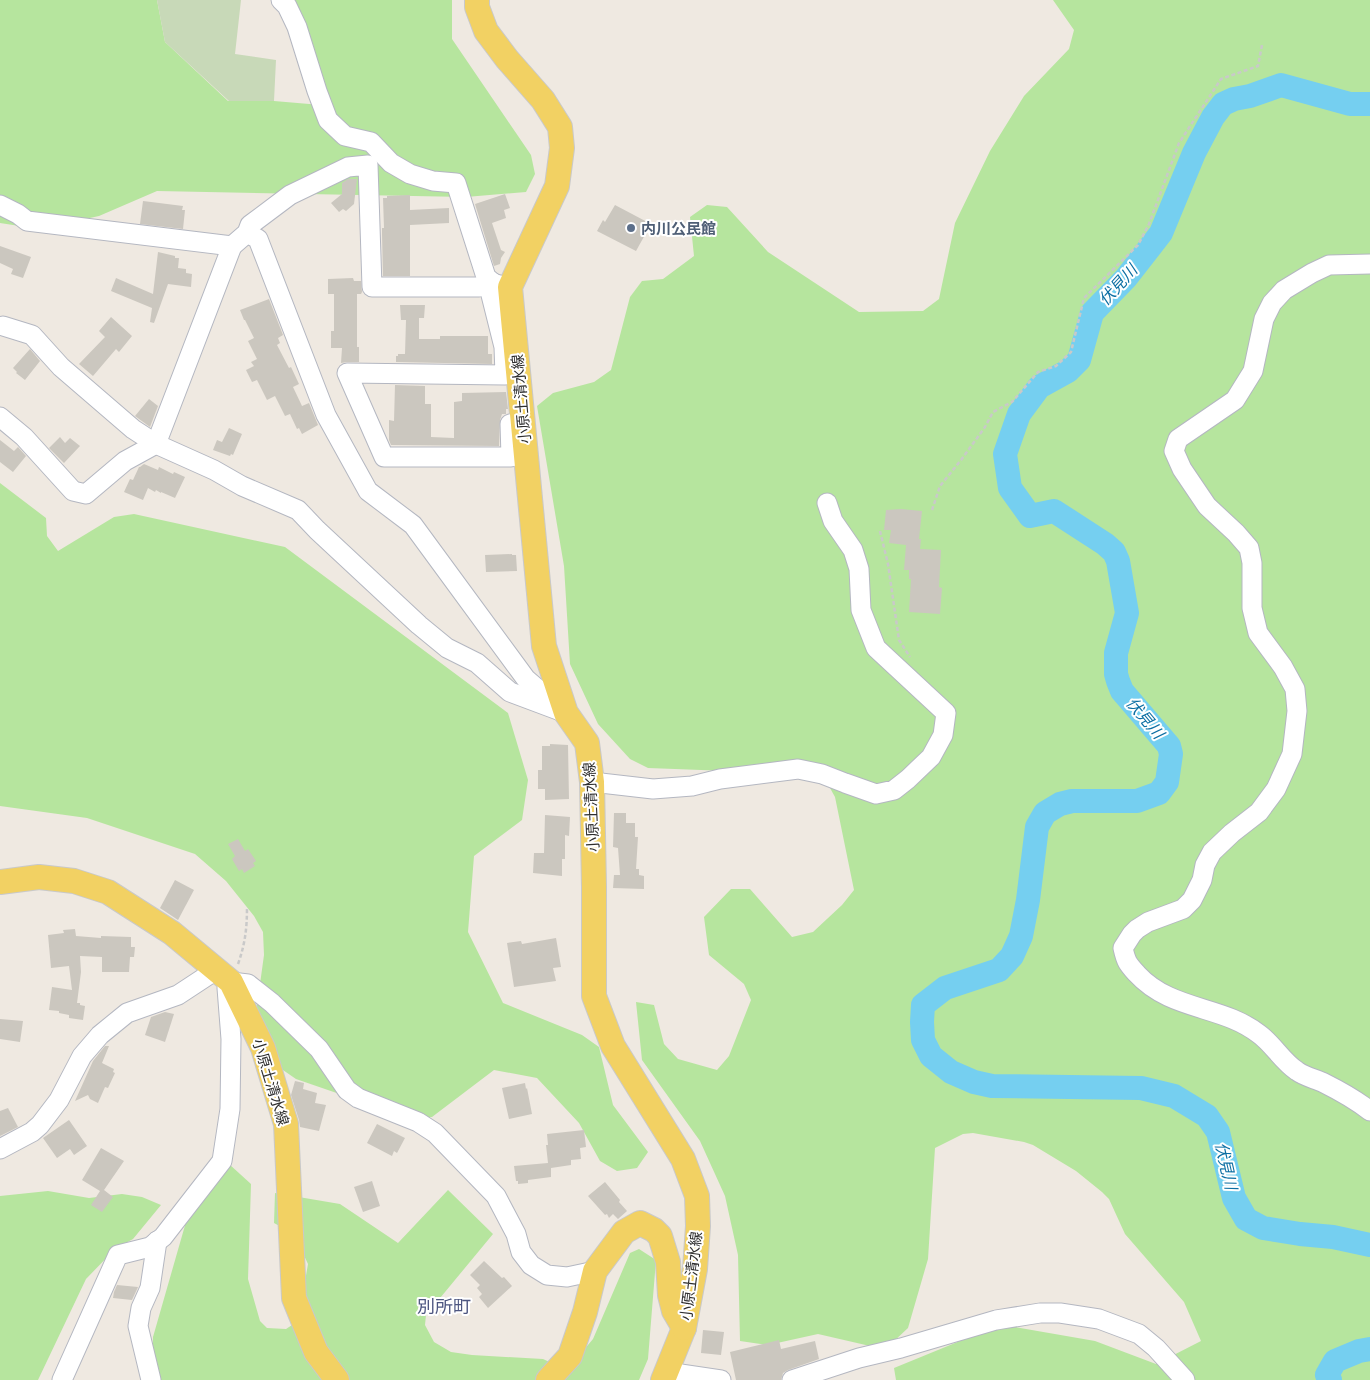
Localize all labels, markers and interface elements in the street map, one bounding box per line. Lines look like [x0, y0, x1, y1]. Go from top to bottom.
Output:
place label: 内川公民館 [641, 219, 716, 238]
marker: 内川公民館 [625, 222, 637, 234]
water label: 伏見川 [1095, 259, 1142, 309]
street label: 小原土清水線 [508, 353, 534, 445]
water label: 伏見川 [1122, 694, 1169, 744]
street label: 小原土清水線 [579, 762, 603, 852]
street label: 小原土清水線 [249, 1036, 293, 1128]
water label: 伏見川 [1211, 1140, 1241, 1193]
street label: 小原土清水線 [676, 1230, 706, 1322]
district label: 別所町 [417, 1296, 471, 1318]

